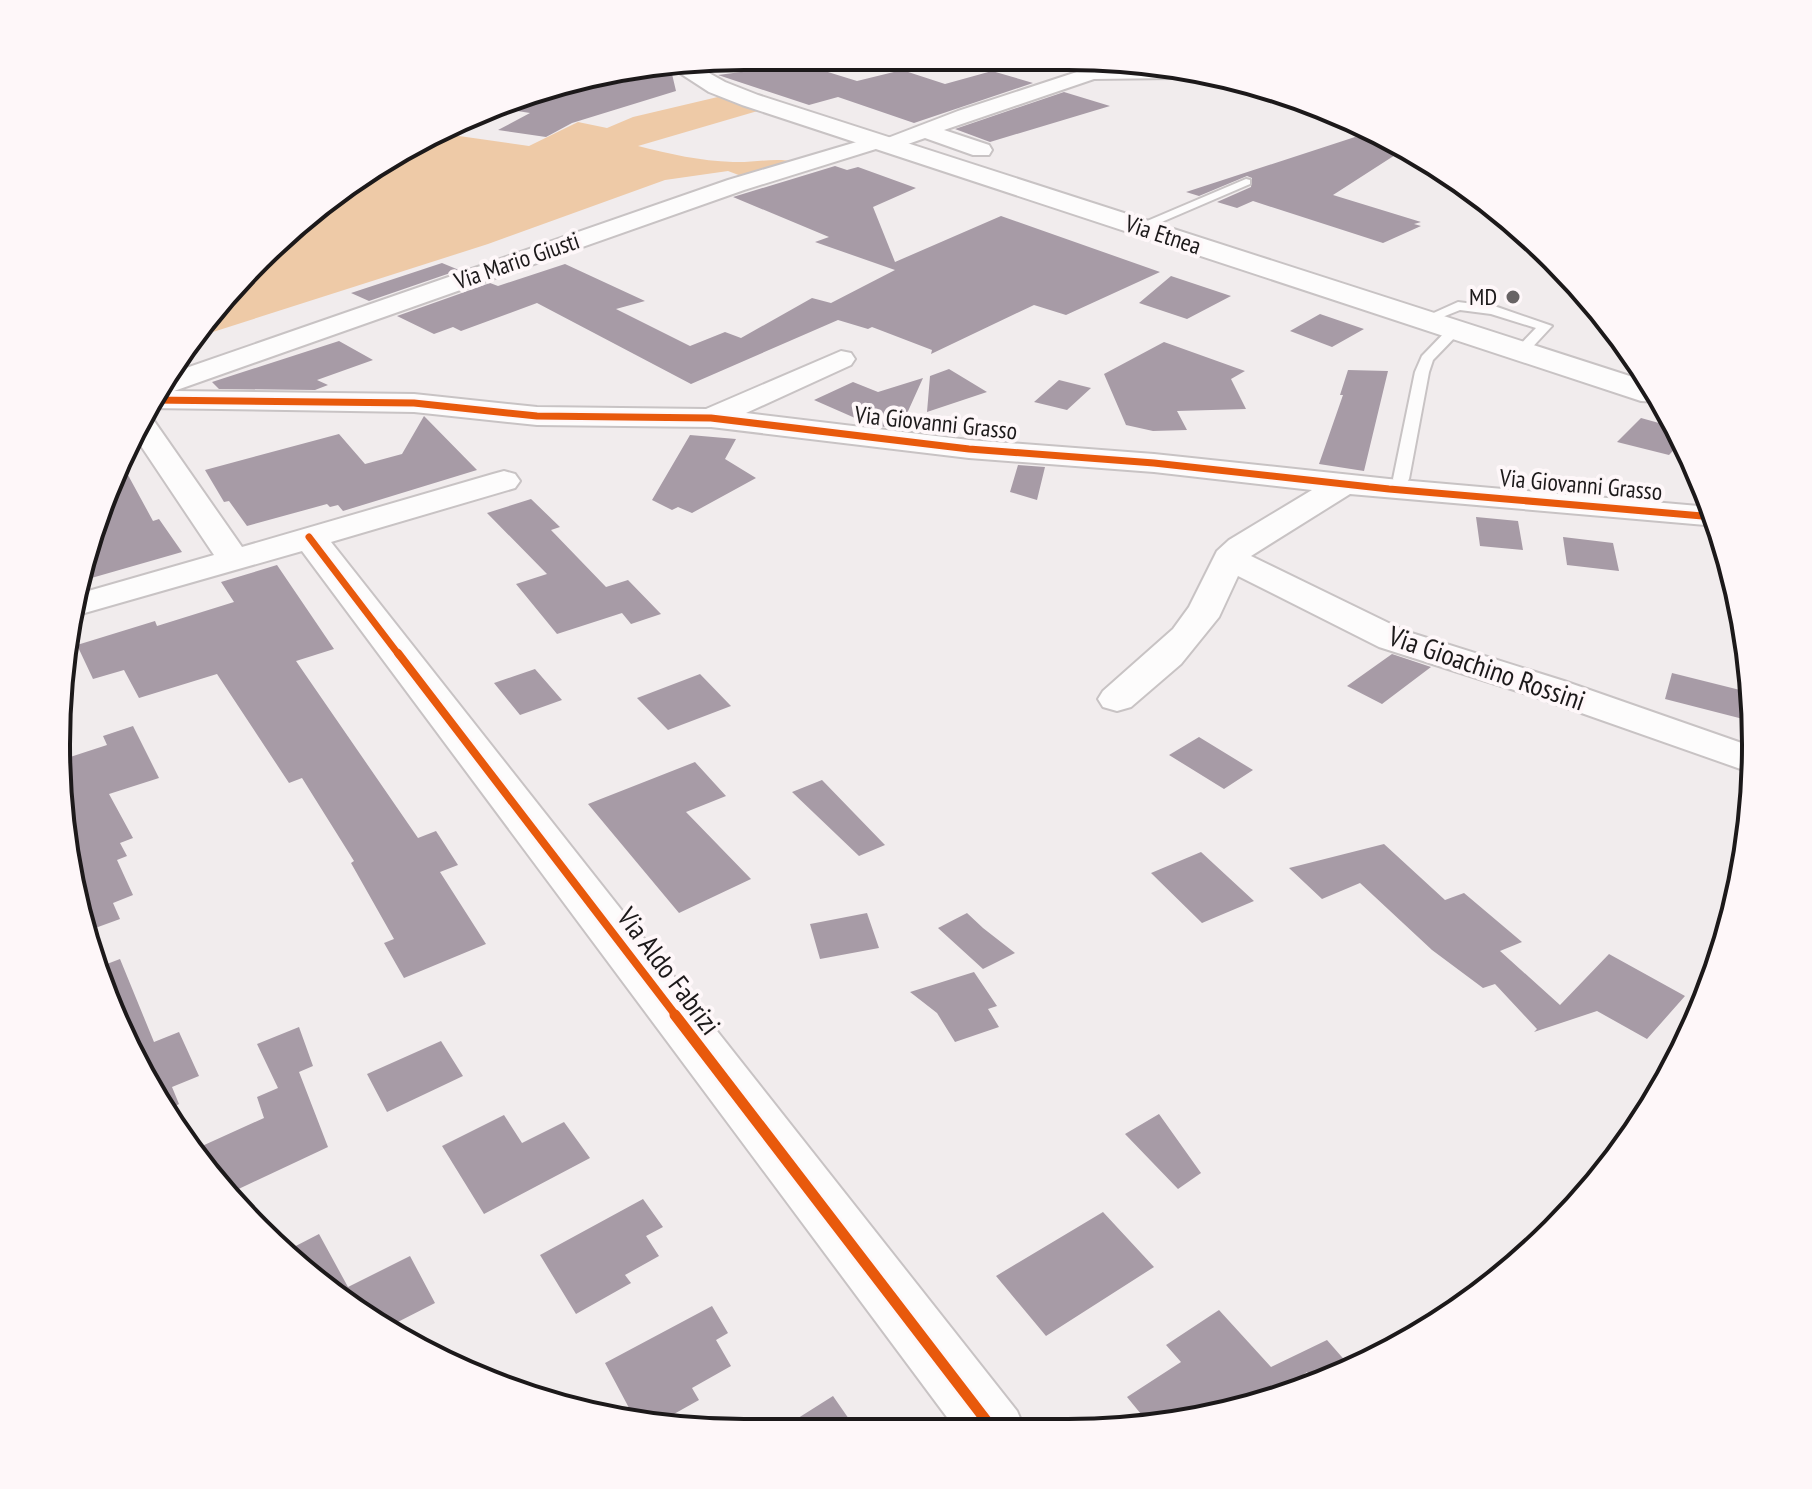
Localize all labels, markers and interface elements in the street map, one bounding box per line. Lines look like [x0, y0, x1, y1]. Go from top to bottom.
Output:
street label: Via Etnea [1120, 207, 1205, 261]
street label: Via Mario Giusti [449, 225, 584, 297]
place label: MD [1469, 281, 1497, 312]
marker: MD [1504, 288, 1522, 306]
street label: Via Giovanni Grasso [852, 398, 1019, 446]
street label: Via Giovanni Grasso [1497, 462, 1664, 507]
street label: Via Gioachino Rossini [1383, 616, 1591, 719]
street label: Via Aldo Fabrizi [609, 899, 729, 1042]

